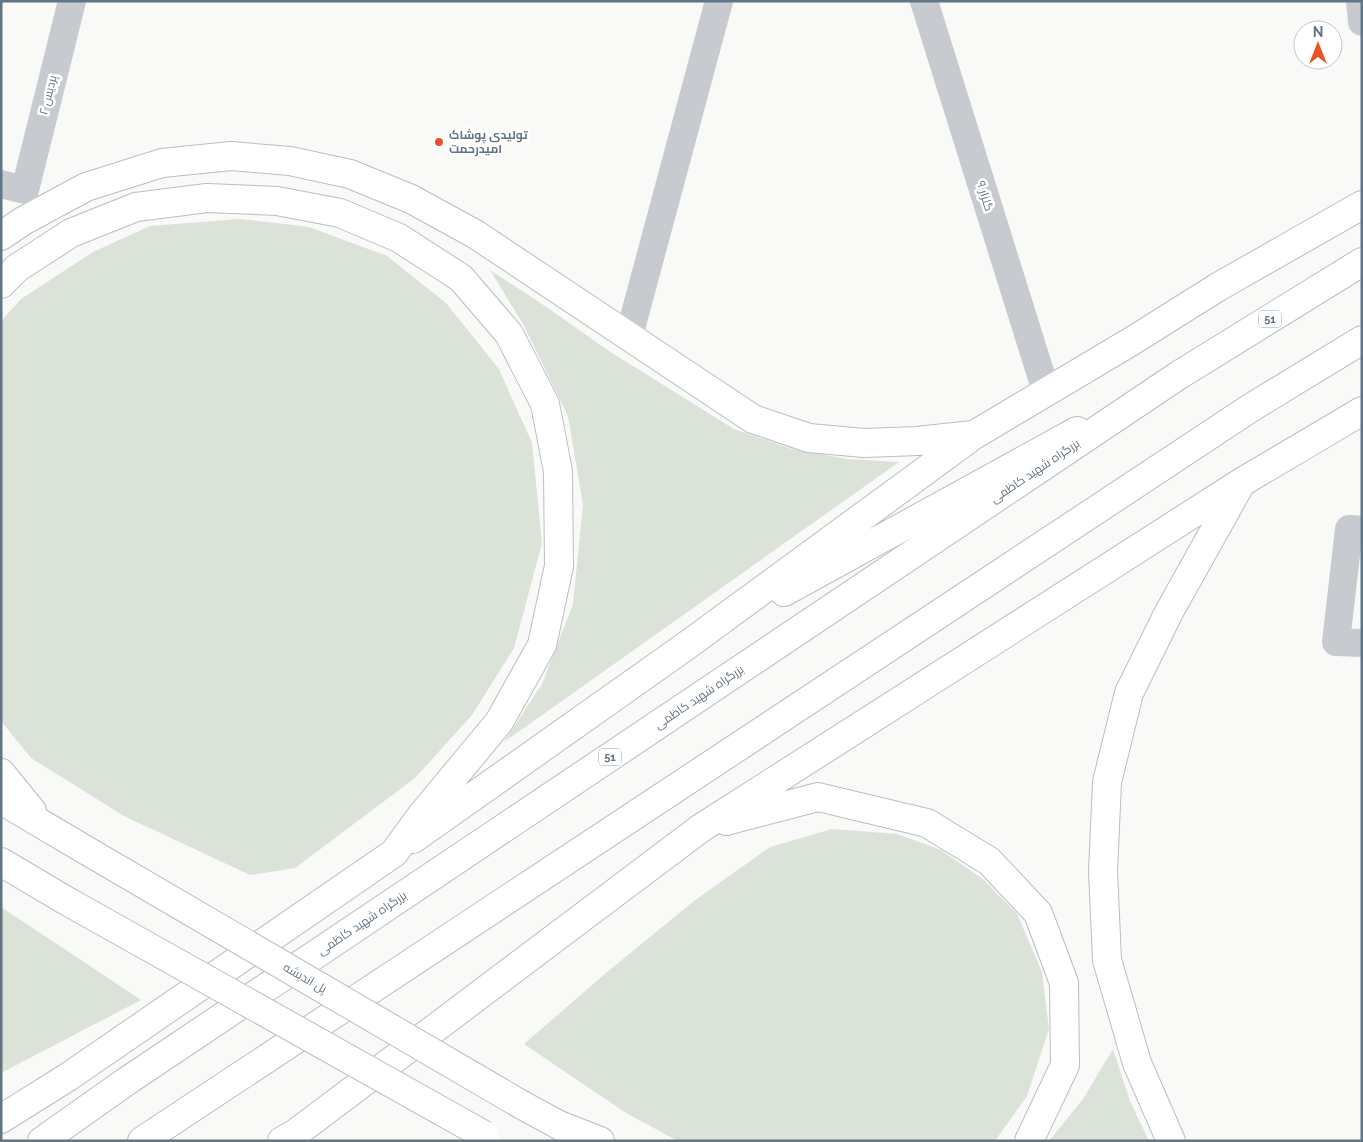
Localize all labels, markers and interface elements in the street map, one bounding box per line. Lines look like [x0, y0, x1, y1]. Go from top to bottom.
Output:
north arrow [1293, 20, 1343, 70]
text: N [1313, 24, 1323, 40]
street label: پردیس ۲ [36, 73, 62, 117]
place label: تولیدی پوشاک امیدرحمت [449, 128, 528, 157]
marker: تولیدی پوشاک امیدرحمت [433, 136, 445, 148]
street label: گلزار ۹ [974, 179, 996, 213]
road number: 51 [1259, 310, 1281, 328]
street label: بزرگراه شهید کاظمی [988, 436, 1082, 506]
street label: بزرگراه شهید کاظمی [652, 662, 746, 732]
road number: 51 [599, 749, 621, 766]
street label: بزرگراه شهید کاظمی [315, 888, 409, 958]
street label: پل اندیشه [280, 960, 330, 998]

